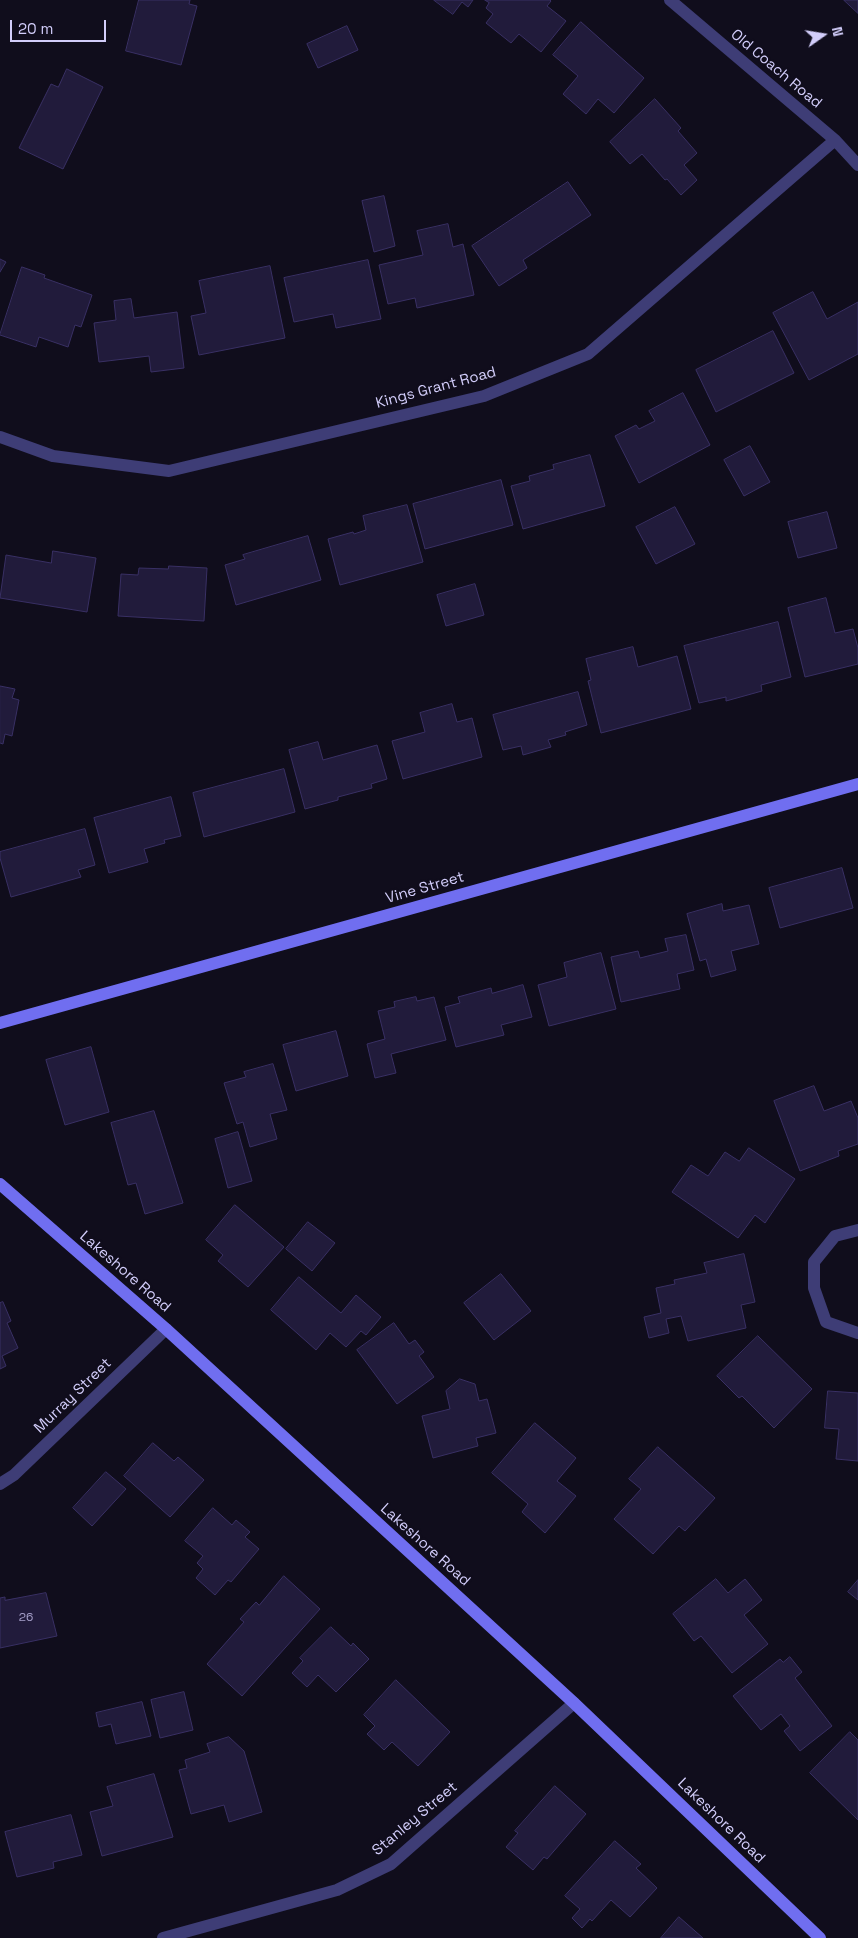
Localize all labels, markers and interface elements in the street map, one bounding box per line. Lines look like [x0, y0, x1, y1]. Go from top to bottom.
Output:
scale bar [12, 10, 109, 42]
north arrow [798, 10, 848, 60]
text: 20 m [18, 19, 53, 38]
text: N [828, 25, 847, 38]
street label: Old Coach Road [727, 26, 825, 112]
street label: Kings Grant Road [374, 363, 498, 413]
street label: Vine Street [384, 868, 466, 908]
street label: Lakeshore Road [76, 1228, 174, 1316]
street label: Murray Street [31, 1355, 115, 1437]
street label: Lakeshore Road [376, 1500, 474, 1590]
house number: 26 [19, 1611, 33, 1625]
street label: Lakeshore Road [674, 1775, 768, 1867]
street label: Stanley Street [369, 1778, 461, 1860]

